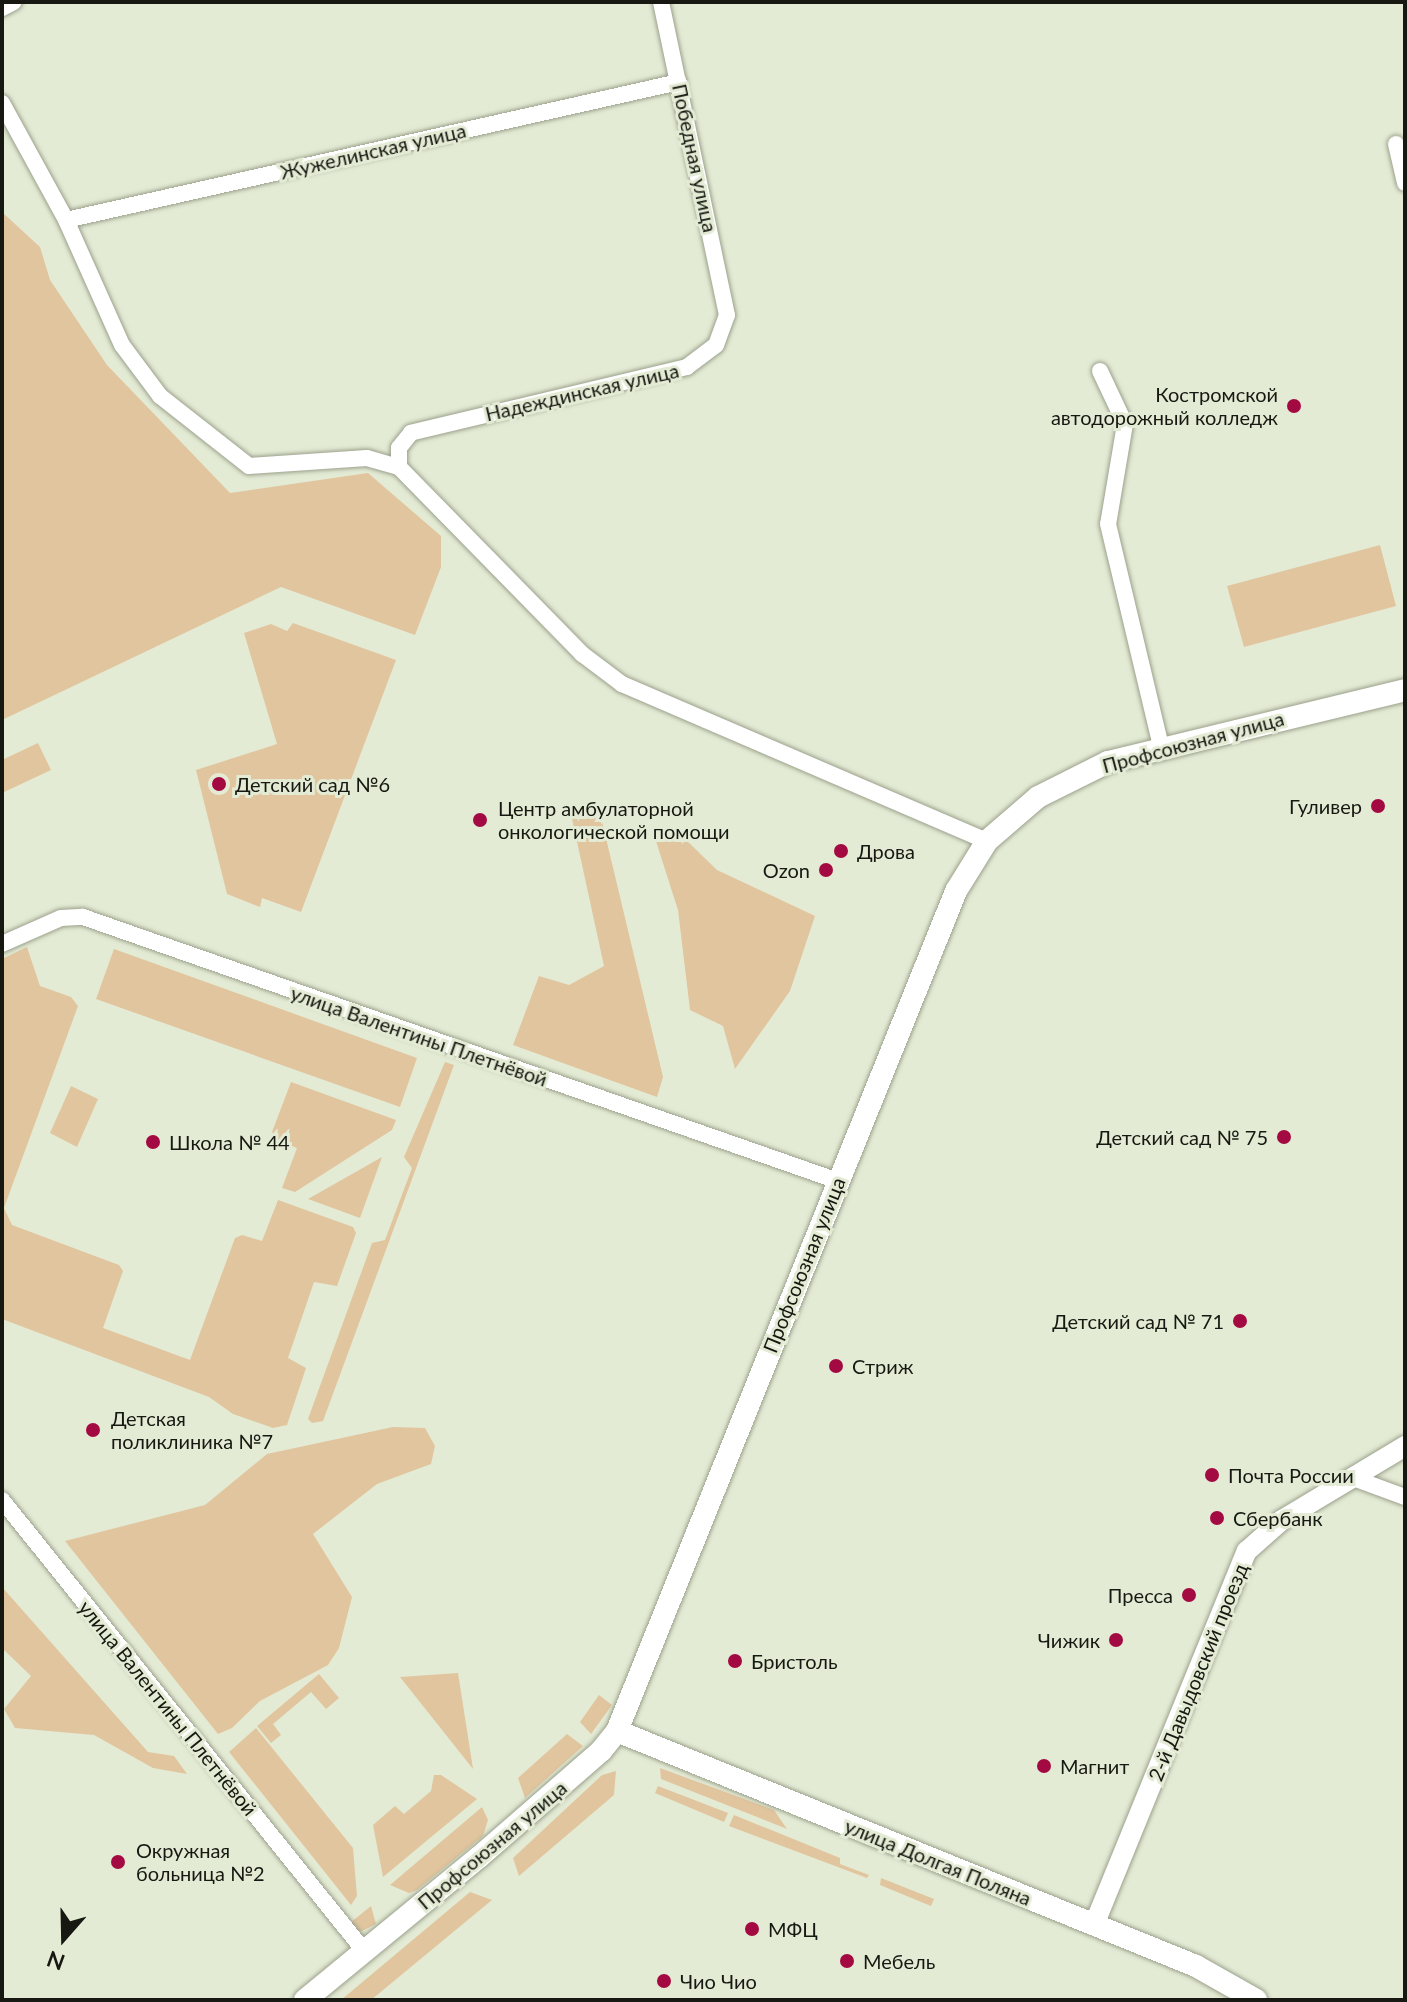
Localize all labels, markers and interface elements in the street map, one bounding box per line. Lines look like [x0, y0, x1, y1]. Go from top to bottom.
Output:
street label: Победная улица [668, 82, 722, 234]
street label: Жужелинская улица [278, 118, 468, 184]
street label: Надеждинская улица [483, 358, 681, 426]
place label: Костромской автодорожный колледж [1051, 382, 1278, 429]
marker: Костромской автодорожный колледж [1285, 397, 1303, 415]
street label: Профсоюзная улица [1100, 706, 1286, 778]
place label: Детский сад №6 [235, 772, 390, 796]
marker: Детский сад №6 [210, 775, 228, 793]
place label: Гуливер [1289, 794, 1362, 818]
place label: Центр амбулаторной онкологической помощи [498, 796, 730, 843]
marker: Гуливер [1369, 797, 1387, 815]
marker: Центр амбулаторной онкологической помощи [469, 809, 491, 831]
place label: Дрова [857, 839, 915, 863]
marker: Дрова [832, 842, 850, 860]
place label: Ozon [763, 858, 810, 882]
marker: Ozon [817, 861, 835, 879]
street label: улица Валентины Плетнёвой [288, 981, 550, 1091]
place label: Детский сад № 75 [1096, 1125, 1268, 1149]
marker: Детский сад № 75 [1275, 1128, 1293, 1146]
place label: Школа № 44 [169, 1130, 290, 1154]
marker: Школа № 44 [144, 1133, 162, 1151]
street label: Профсоюзная улица [758, 1174, 850, 1356]
place label: Детский сад № 71 [1052, 1309, 1224, 1333]
marker: Детский сад № 71 [1231, 1312, 1249, 1330]
place label: Стриж [852, 1354, 914, 1378]
marker: Стриж [827, 1357, 845, 1375]
place label: Детская поликлиника №7 [111, 1406, 273, 1453]
marker: Детская поликлиника №7 [82, 1419, 104, 1441]
place label: Почта России [1228, 1463, 1354, 1487]
marker: Почта России [1203, 1466, 1221, 1484]
place label: Сбербанк [1233, 1506, 1323, 1530]
marker: Сбербанк [1208, 1509, 1226, 1527]
street label: 2-й Давыдовский проезд [1143, 1560, 1253, 1784]
place label: Пресса [1108, 1583, 1173, 1607]
marker: Пресса [1180, 1586, 1198, 1604]
street label: улица Валентины Плетнёвой [74, 1596, 262, 1820]
place label: Чижик [1038, 1628, 1100, 1652]
marker: Чижик [1107, 1631, 1125, 1649]
place label: Бристоль [751, 1649, 837, 1673]
marker: Бристоль [726, 1652, 744, 1670]
place label: Магнит [1060, 1754, 1129, 1778]
marker: Магнит [1035, 1757, 1053, 1775]
street label: Профсоюзная улица [413, 1776, 571, 1914]
street label: улица Долгая Поляна [841, 1814, 1035, 1910]
place label: Окружная больница №2 [136, 1838, 265, 1885]
marker: Окружная больница №2 [107, 1851, 129, 1873]
north arrow [24, 1898, 104, 1978]
place label: МФЦ [768, 1917, 818, 1941]
marker: МФЦ [743, 1920, 761, 1938]
text: N [43, 1945, 68, 1977]
place label: Мебель [863, 1949, 935, 1973]
marker: Мебель [838, 1952, 856, 1970]
place label: Чио Чио [680, 1969, 757, 1993]
marker: Чио Чио [655, 1972, 673, 1990]

